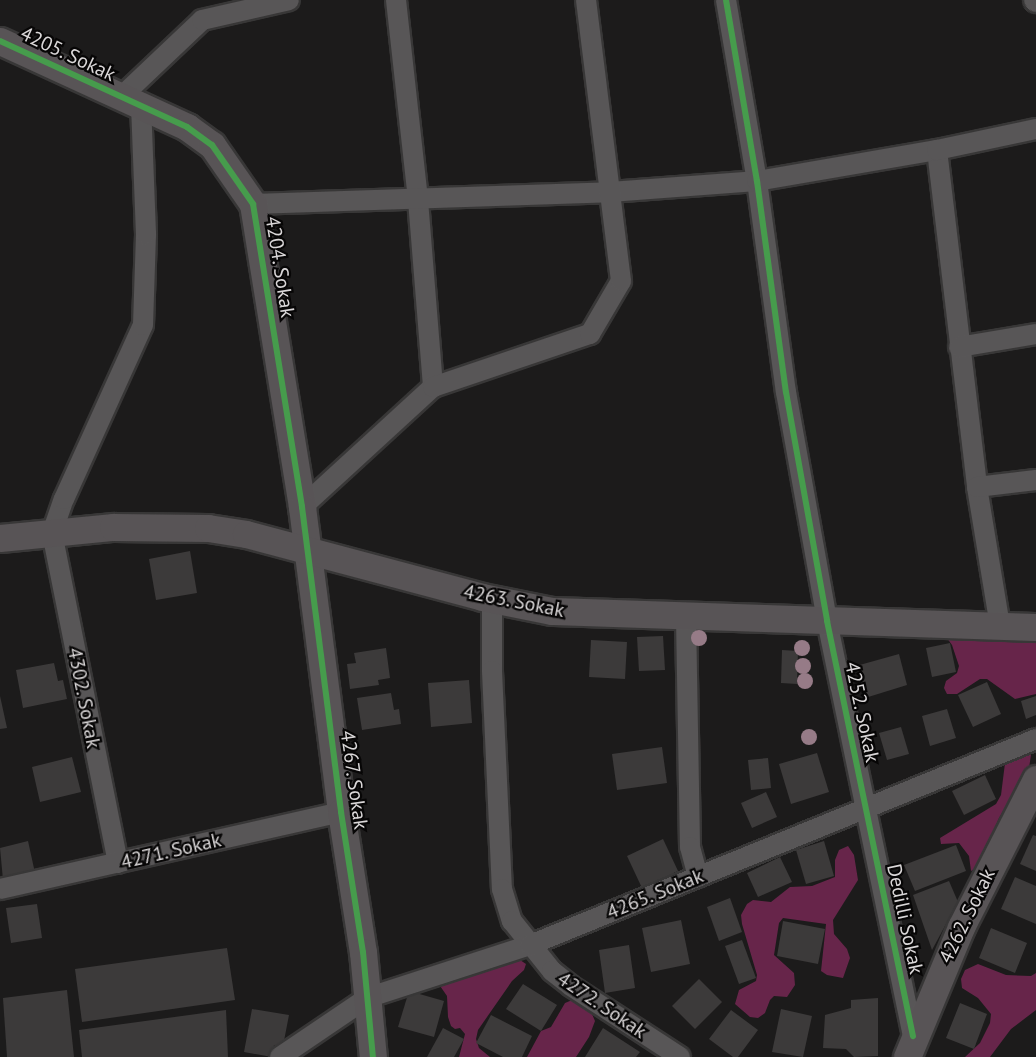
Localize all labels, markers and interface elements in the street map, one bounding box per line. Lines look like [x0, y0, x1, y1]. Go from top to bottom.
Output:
street label: 4205. Sokak [16, 21, 120, 87]
street label: 4204. Sokak [260, 214, 300, 320]
street label: 4263. Sokak [461, 579, 567, 623]
street label: 4302. Sokak [62, 645, 106, 751]
street label: 4252. Sokak [839, 659, 885, 765]
street label: 4267. Sokak [335, 728, 373, 832]
street label: 4271. Sokak [118, 828, 224, 874]
street label: Dedilli Sokak [882, 862, 928, 976]
street label: 4265. Sokak [602, 863, 708, 925]
street label: 4262. Sokak [933, 864, 1001, 968]
street label: 4272. Sokak [552, 966, 652, 1044]

